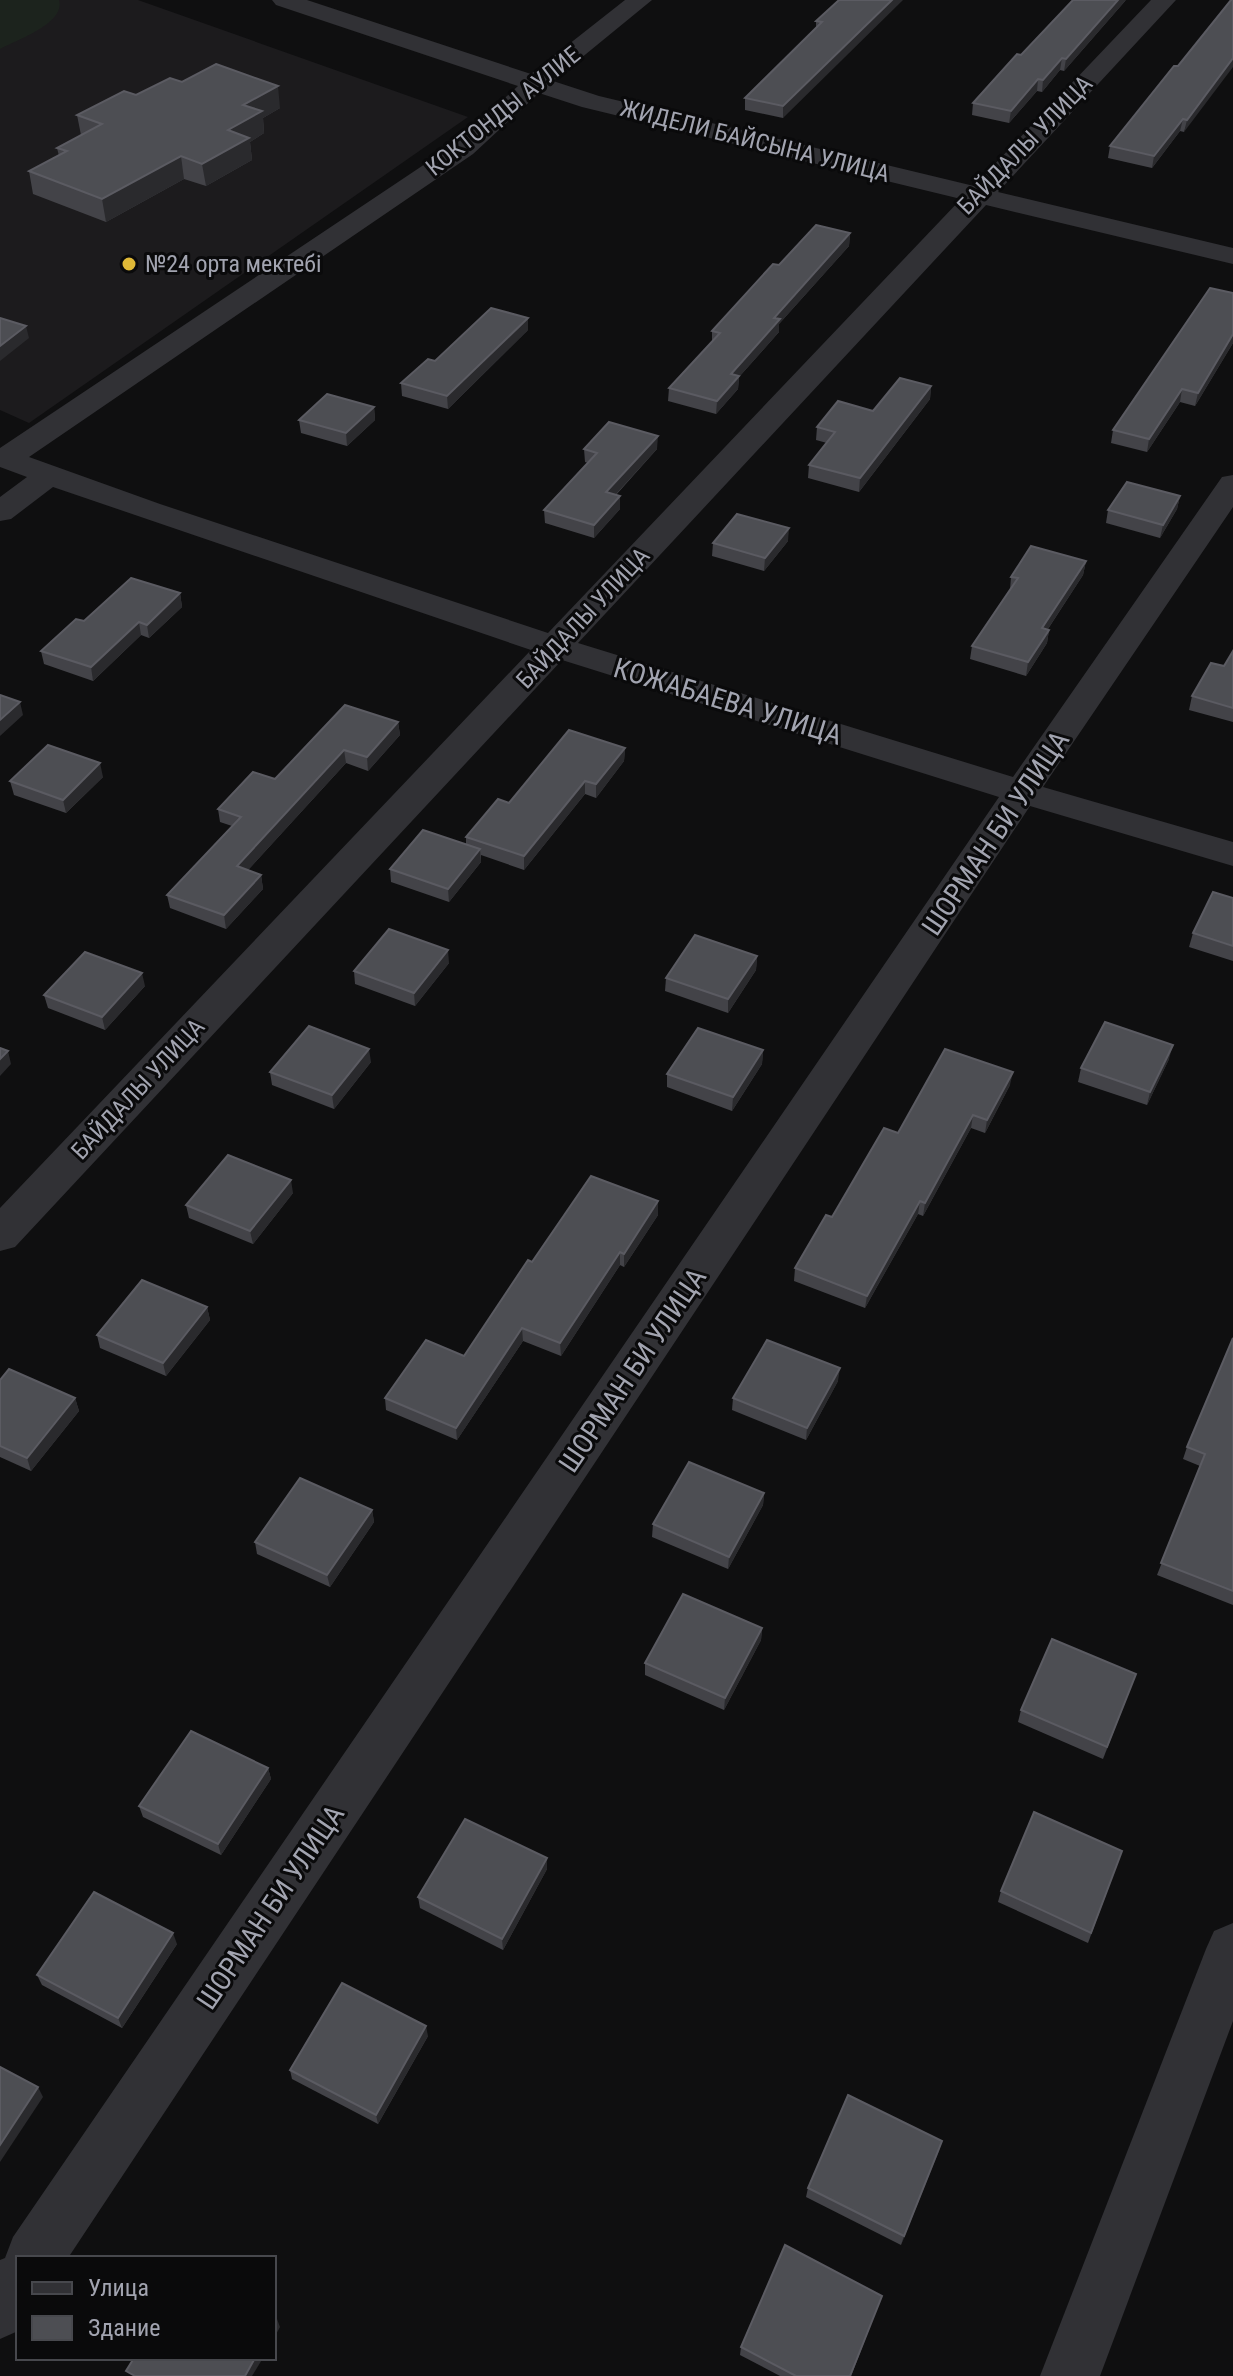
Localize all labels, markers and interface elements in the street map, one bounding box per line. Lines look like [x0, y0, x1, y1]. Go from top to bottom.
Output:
street label: КОКТОНДЫ АУЛИЕ [420, 40, 586, 182]
street label: БАЙДАЛЫ УЛИЦА [952, 70, 1098, 220]
street label: ЖИДЕЛИ БАЙСЫНА УЛИЦА [617, 94, 893, 188]
place label: №24 орта мектебі [145, 250, 321, 278]
marker: №24 орта мектебі [120, 255, 138, 273]
street label: БАЙДАЛЫ УЛИЦА [511, 542, 655, 694]
street label: КОЖАБАЕВА УЛИЦА [610, 651, 846, 752]
street label: ШОРМАН БИ УЛИЦА [915, 725, 1076, 942]
street label: БАЙДАЛЫ УЛИЦА [66, 1013, 210, 1165]
street label: ШОРМАН БИ УЛИЦА [552, 1262, 713, 1479]
street label: ШОРМАН БИ УЛИЦА [190, 1799, 351, 2016]
legend [16, 2256, 276, 2360]
text: Улица [88, 2274, 149, 2302]
text: Здание [88, 2314, 160, 2342]

